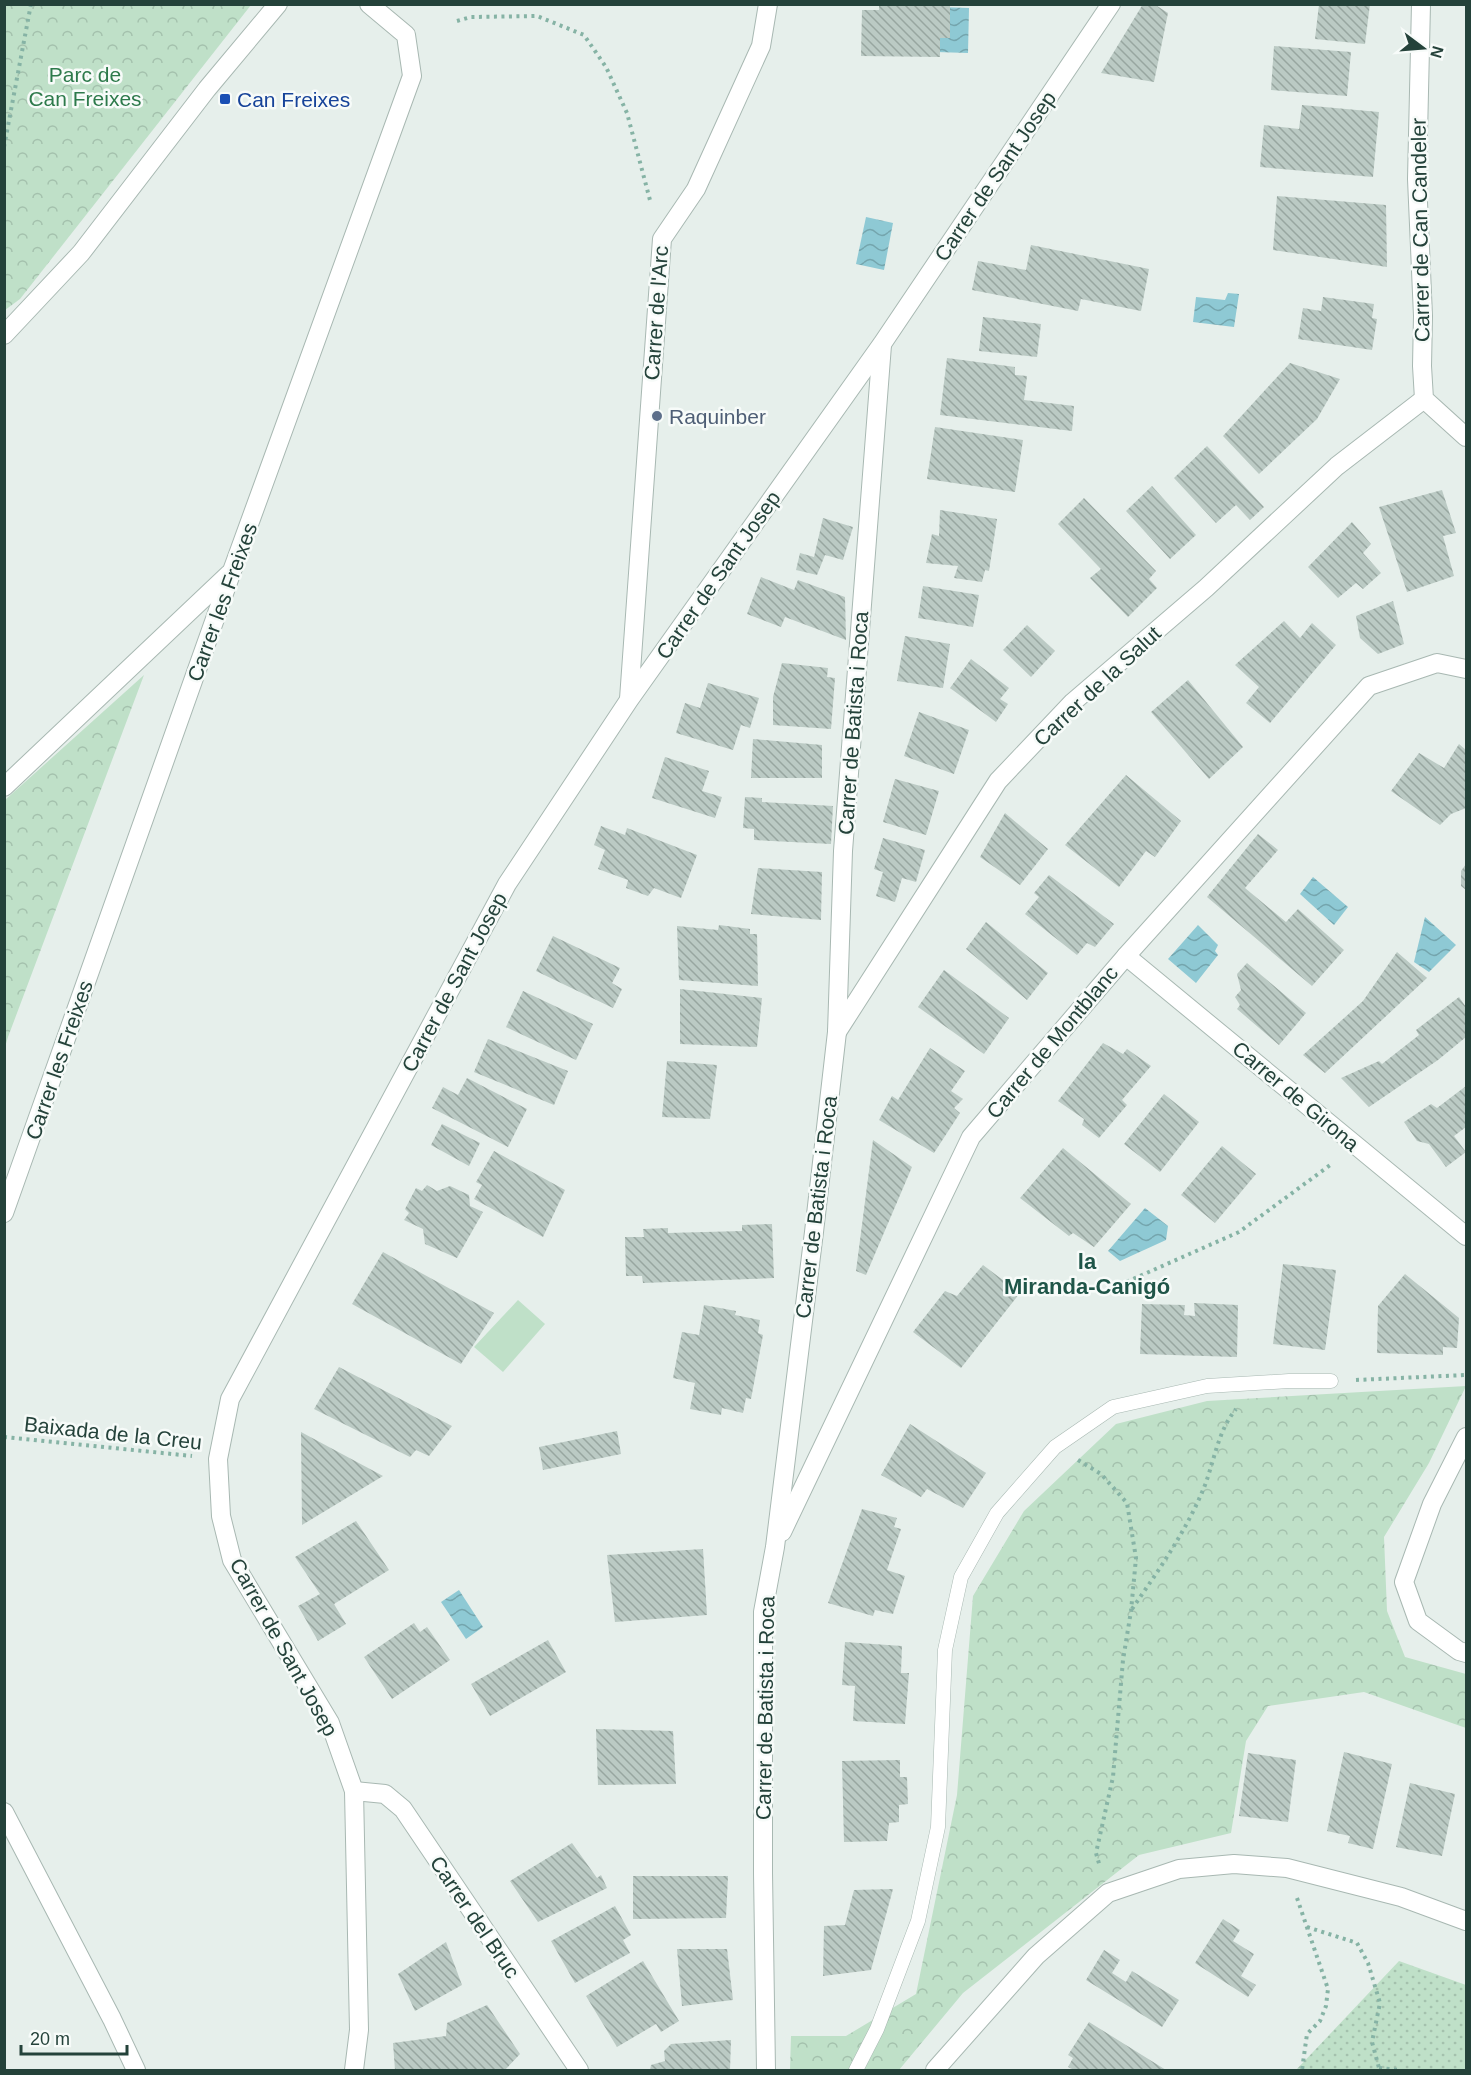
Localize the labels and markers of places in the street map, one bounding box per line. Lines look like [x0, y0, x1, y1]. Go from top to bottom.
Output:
place label: Can Freixes [237, 88, 350, 111]
marker: Can Freixes [218, 92, 232, 106]
place label: Raquinber [669, 405, 766, 428]
marker: Raquinber [650, 409, 664, 423]

